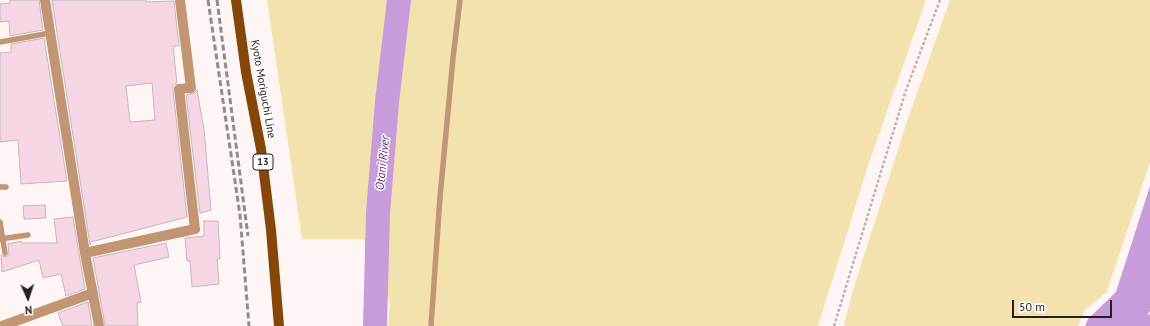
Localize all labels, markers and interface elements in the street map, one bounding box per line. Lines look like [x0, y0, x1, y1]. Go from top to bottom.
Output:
street label: Kyoto Moriguchi Line [248, 39, 278, 139]
water label: Otani River [373, 135, 393, 191]
road number: 13 [253, 154, 273, 170]
north arrow [8, 278, 48, 318]
scale bar [1014, 292, 1114, 318]
text: 50 m [1019, 299, 1045, 314]
text: N [25, 303, 33, 317]

